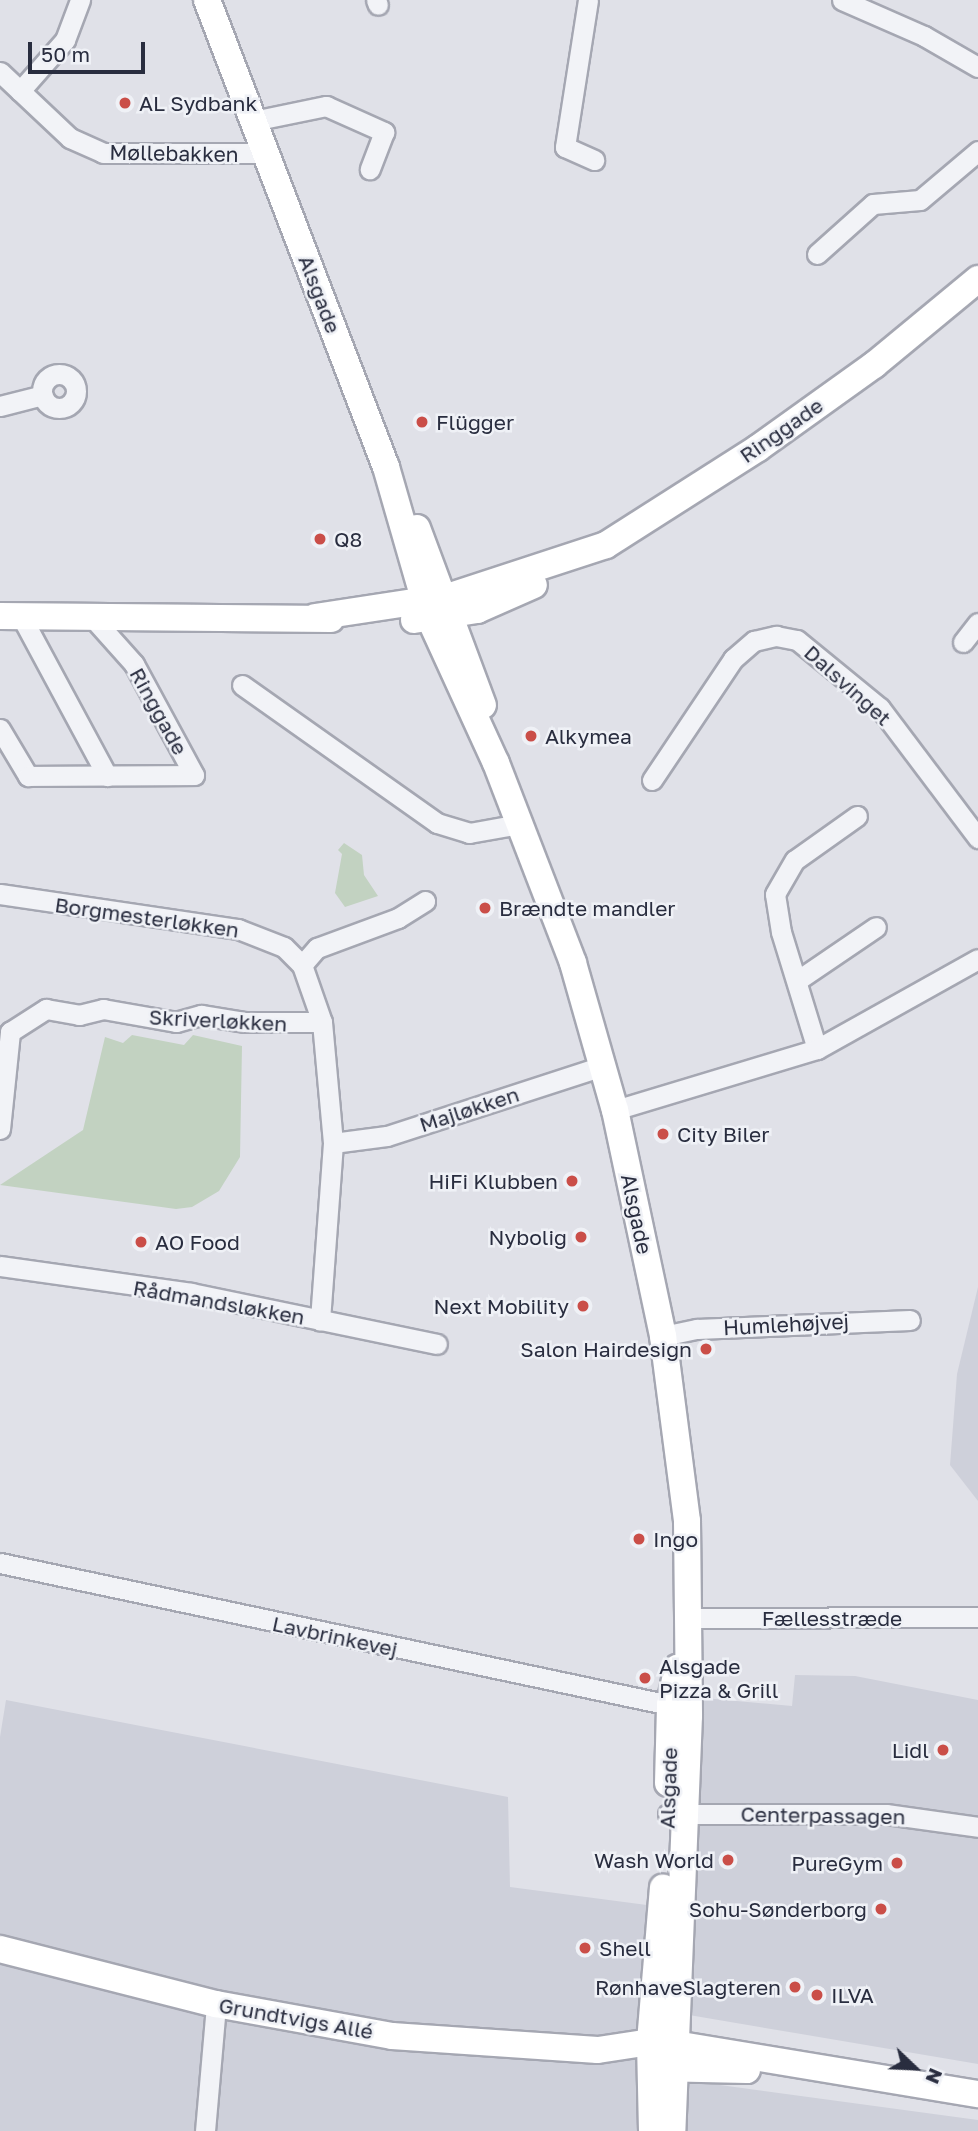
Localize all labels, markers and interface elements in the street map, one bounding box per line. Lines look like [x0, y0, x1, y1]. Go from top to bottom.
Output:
scale bar [32, 28, 149, 72]
text: 50 m [41, 41, 90, 67]
place label: AL Sydbank [139, 90, 257, 116]
marker: AL Sydbank [117, 95, 133, 111]
street label: Møllebakken [109, 139, 239, 167]
street label: Alsgade [294, 251, 346, 337]
street label: Ringgade [735, 392, 827, 468]
place label: Flügger [436, 409, 514, 435]
marker: Flügger [414, 414, 430, 430]
place label: Q8 [334, 526, 362, 552]
marker: Q8 [312, 531, 328, 547]
street label: Dalsvinget [799, 639, 897, 731]
street label: Ringgade [125, 663, 193, 759]
place label: Alkymea [545, 723, 632, 749]
marker: Alkymea [523, 728, 539, 744]
street label: Borgmesterløkken [53, 892, 241, 942]
place label: Brændte mandler [499, 895, 676, 921]
marker: Brændte mandler [477, 900, 493, 916]
street label: Skriverløkken [148, 1004, 288, 1036]
street label: Majløkken [416, 1081, 522, 1137]
place label: City Biler [677, 1121, 769, 1147]
marker: City Biler [655, 1126, 671, 1142]
place label: HiFi Klubben [428, 1168, 558, 1194]
street label: Alsgade [616, 1172, 658, 1256]
marker: HiFi Klubben [564, 1173, 580, 1189]
place label: Nybolig [489, 1224, 567, 1250]
place label: AO Food [155, 1229, 240, 1255]
marker: Nybolig [573, 1229, 589, 1245]
marker: AO Food [133, 1234, 149, 1250]
street label: Rådmandsløkken [131, 1275, 307, 1329]
place label: Next Mobility [434, 1293, 569, 1319]
marker: Next Mobility [575, 1298, 591, 1314]
street label: Humlehøjvej [722, 1308, 850, 1340]
place label: Salon Hairdesign [520, 1336, 692, 1362]
marker: Salon Hairdesign [698, 1341, 714, 1357]
place label: Ingo [653, 1526, 698, 1552]
marker: Ingo [631, 1531, 647, 1547]
street label: Fællesstræde [762, 1605, 902, 1631]
street label: Lavbrinkevej [270, 1610, 400, 1662]
place label: Alsgade Pizza & Grill [659, 1653, 779, 1703]
marker: Alsgade Pizza & Grill [637, 1670, 653, 1686]
place label: Lidl [892, 1737, 929, 1763]
marker: Lidl [935, 1742, 951, 1758]
street label: Alsgade [654, 1747, 682, 1829]
street label: Centerpassagen [740, 1801, 906, 1829]
place label: Wash World [594, 1847, 714, 1873]
place label: PureGym [791, 1850, 883, 1876]
marker: Wash World [720, 1852, 736, 1868]
marker: PureGym [889, 1855, 905, 1871]
place label: Sohu-Sønderborg [689, 1896, 867, 1922]
marker: Sohu-Sønderborg [873, 1901, 889, 1917]
place label: Shell [599, 1935, 651, 1961]
marker: Shell [577, 1940, 593, 1956]
place label: RønhaveSlagteren [595, 1974, 781, 2000]
marker: RønhaveSlagteren [787, 1979, 803, 1995]
place label: ILVA [831, 1982, 874, 2008]
marker: ILVA [809, 1987, 825, 2003]
street label: Grundtvigs Allé [217, 1992, 375, 2044]
north arrow [880, 2033, 950, 2103]
text: N [921, 2065, 948, 2088]

